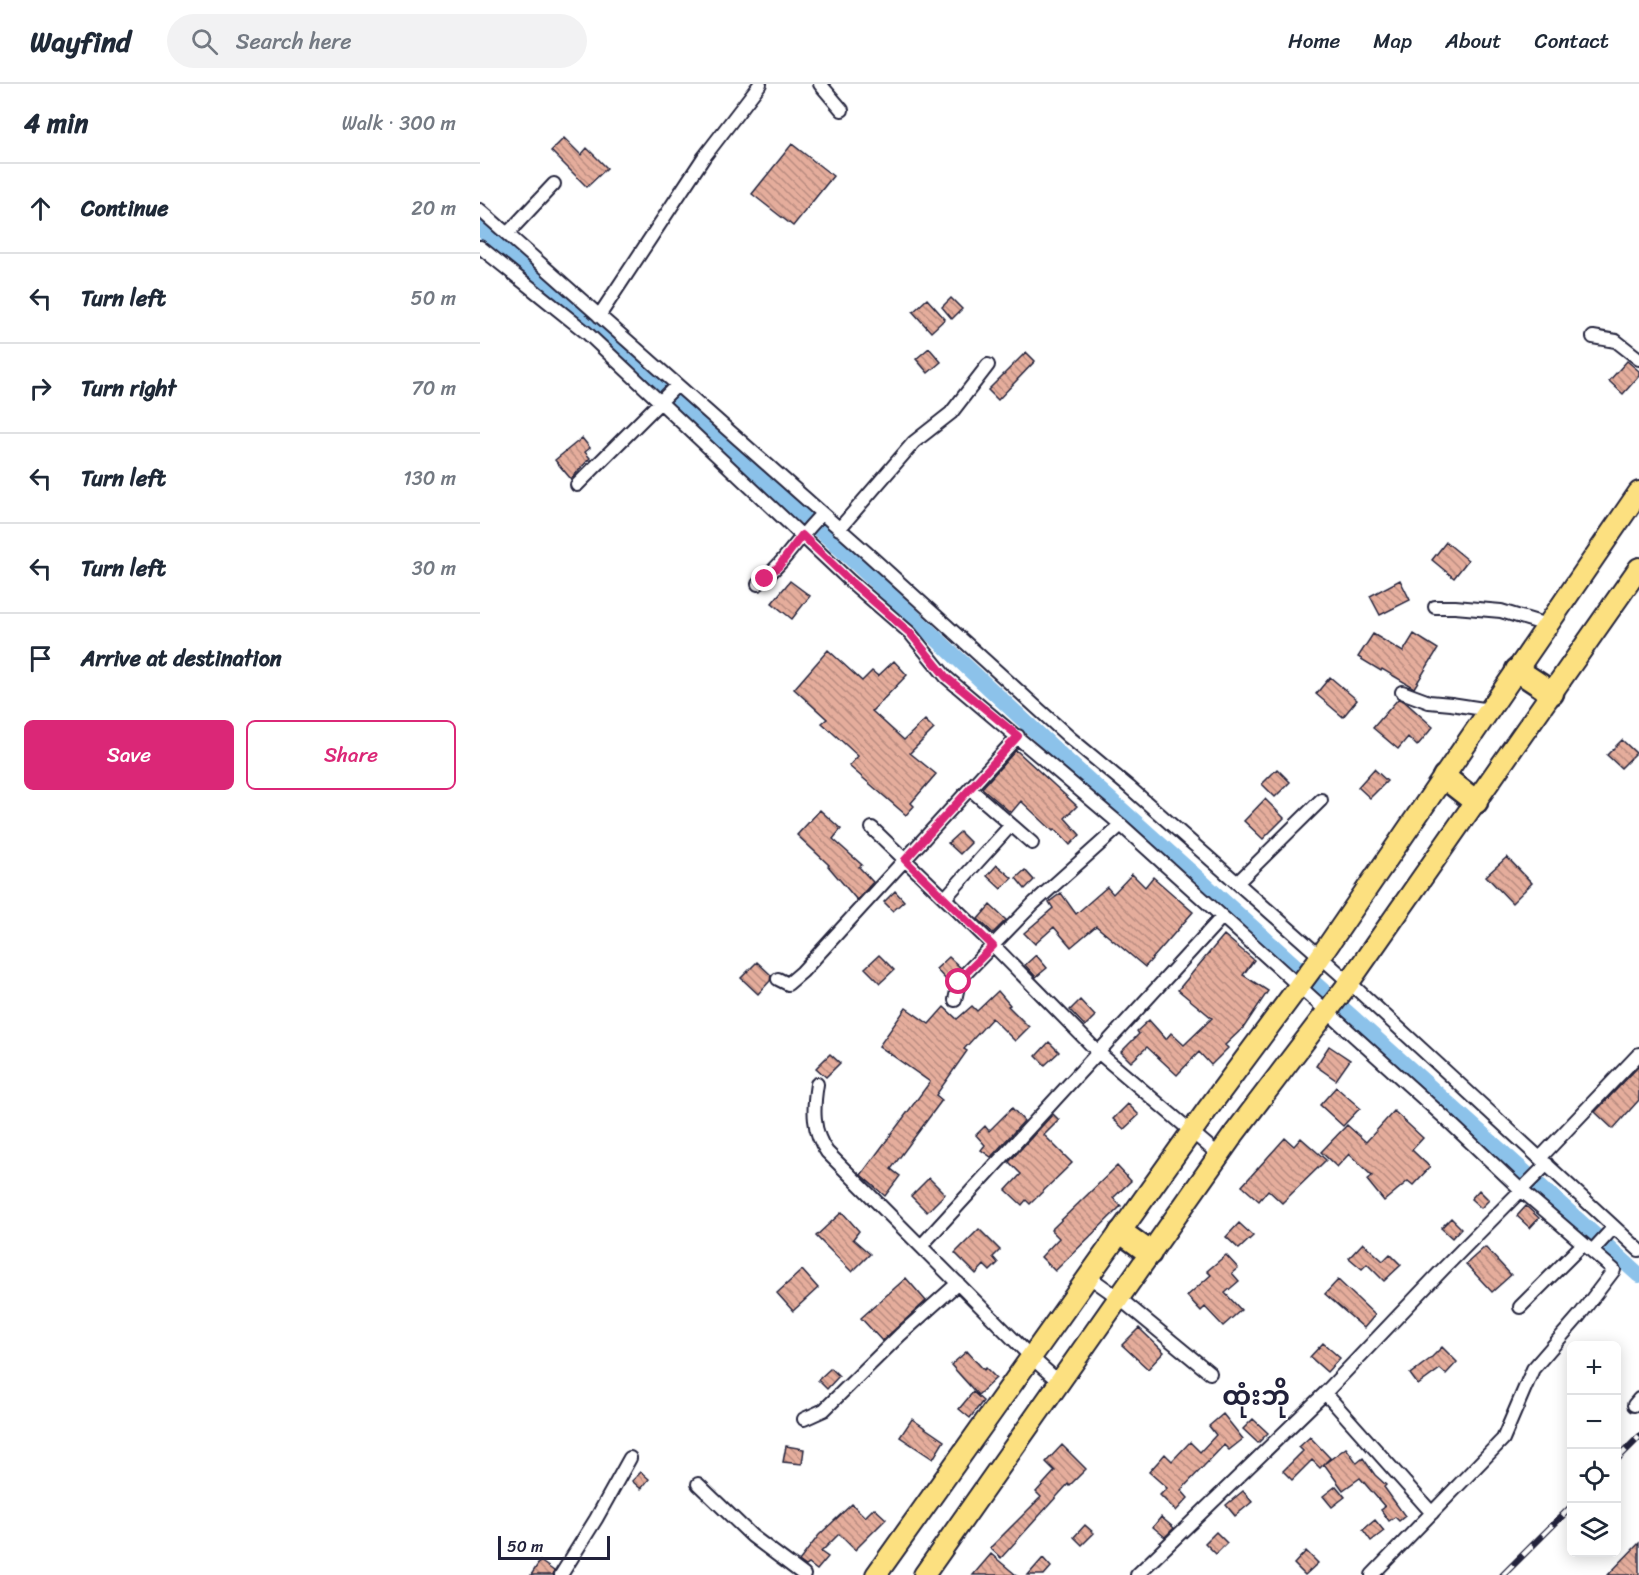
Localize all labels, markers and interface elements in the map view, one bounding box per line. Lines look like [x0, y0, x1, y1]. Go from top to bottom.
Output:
search box [167, 14, 587, 68]
text: Wayfind [30, 17, 131, 66]
text: Search here [236, 22, 352, 61]
text: Home [1288, 22, 1340, 60]
text: Map [1373, 22, 1412, 60]
text: About [1445, 22, 1502, 60]
text: Contact [1535, 22, 1609, 60]
icon: search [188, 25, 221, 58]
text: 4 min [24, 100, 88, 146]
text: Walk · 300 m [342, 106, 456, 141]
text: Continue [81, 189, 169, 228]
text: 20 m [411, 191, 456, 226]
icon: ahead [24, 192, 57, 225]
text: Turn left [81, 279, 166, 318]
text: 50 m [411, 281, 456, 316]
icon: left [24, 282, 57, 315]
text: Turn right [81, 369, 176, 408]
text: 70 m [411, 371, 456, 406]
icon: right [24, 372, 57, 405]
text: Turn left [81, 459, 166, 498]
text: 130 m [403, 461, 456, 496]
icon: left [24, 462, 57, 495]
text: Turn left [81, 549, 166, 588]
text: 30 m [412, 551, 456, 586]
icon: left [24, 552, 57, 585]
route end [751, 565, 777, 591]
text: Arrive at destination [81, 639, 282, 678]
icon: arrive [24, 642, 57, 675]
button: Save [24, 720, 234, 790]
button: Share [246, 720, 456, 790]
route start [945, 968, 971, 994]
map controls [1567, 1341, 1621, 1557]
button: + [1567, 1341, 1621, 1395]
district label: ထုံးဘို [1222, 1373, 1290, 1419]
button: − [1567, 1395, 1621, 1449]
button: locate [1567, 1449, 1621, 1503]
button: layers [1567, 1503, 1621, 1557]
text: 50 m [507, 1532, 543, 1561]
scale bar [498, 1533, 610, 1560]

